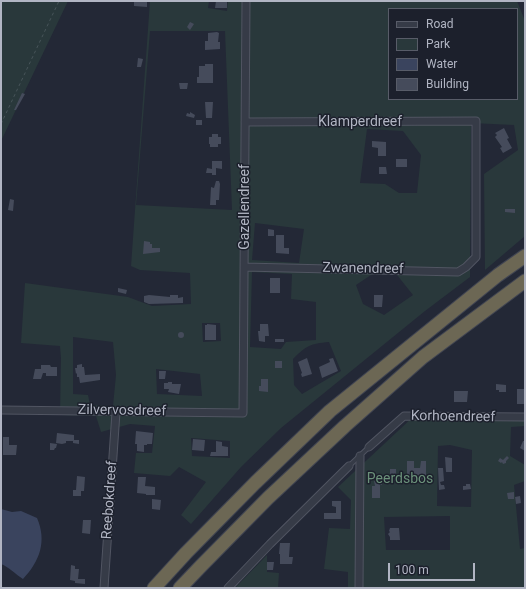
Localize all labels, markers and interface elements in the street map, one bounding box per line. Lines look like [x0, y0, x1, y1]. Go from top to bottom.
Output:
legend [388, 8, 518, 100]
text: Road [426, 17, 454, 31]
text: Park [426, 37, 450, 51]
text: Water [426, 57, 457, 71]
text: Building [426, 77, 469, 91]
street label: Klamperdreef [318, 114, 402, 130]
street label: Gazellendreef [237, 164, 253, 250]
street label: Zwanendreef [322, 260, 404, 278]
street label: Zilvervosdreef [78, 402, 166, 420]
street label: Korhoendreef [411, 408, 495, 426]
street label: Reebokdreef [99, 460, 121, 540]
park label: Peerdsbos [367, 471, 433, 487]
scale bar [390, 555, 477, 581]
text: 100 m [395, 563, 429, 577]

